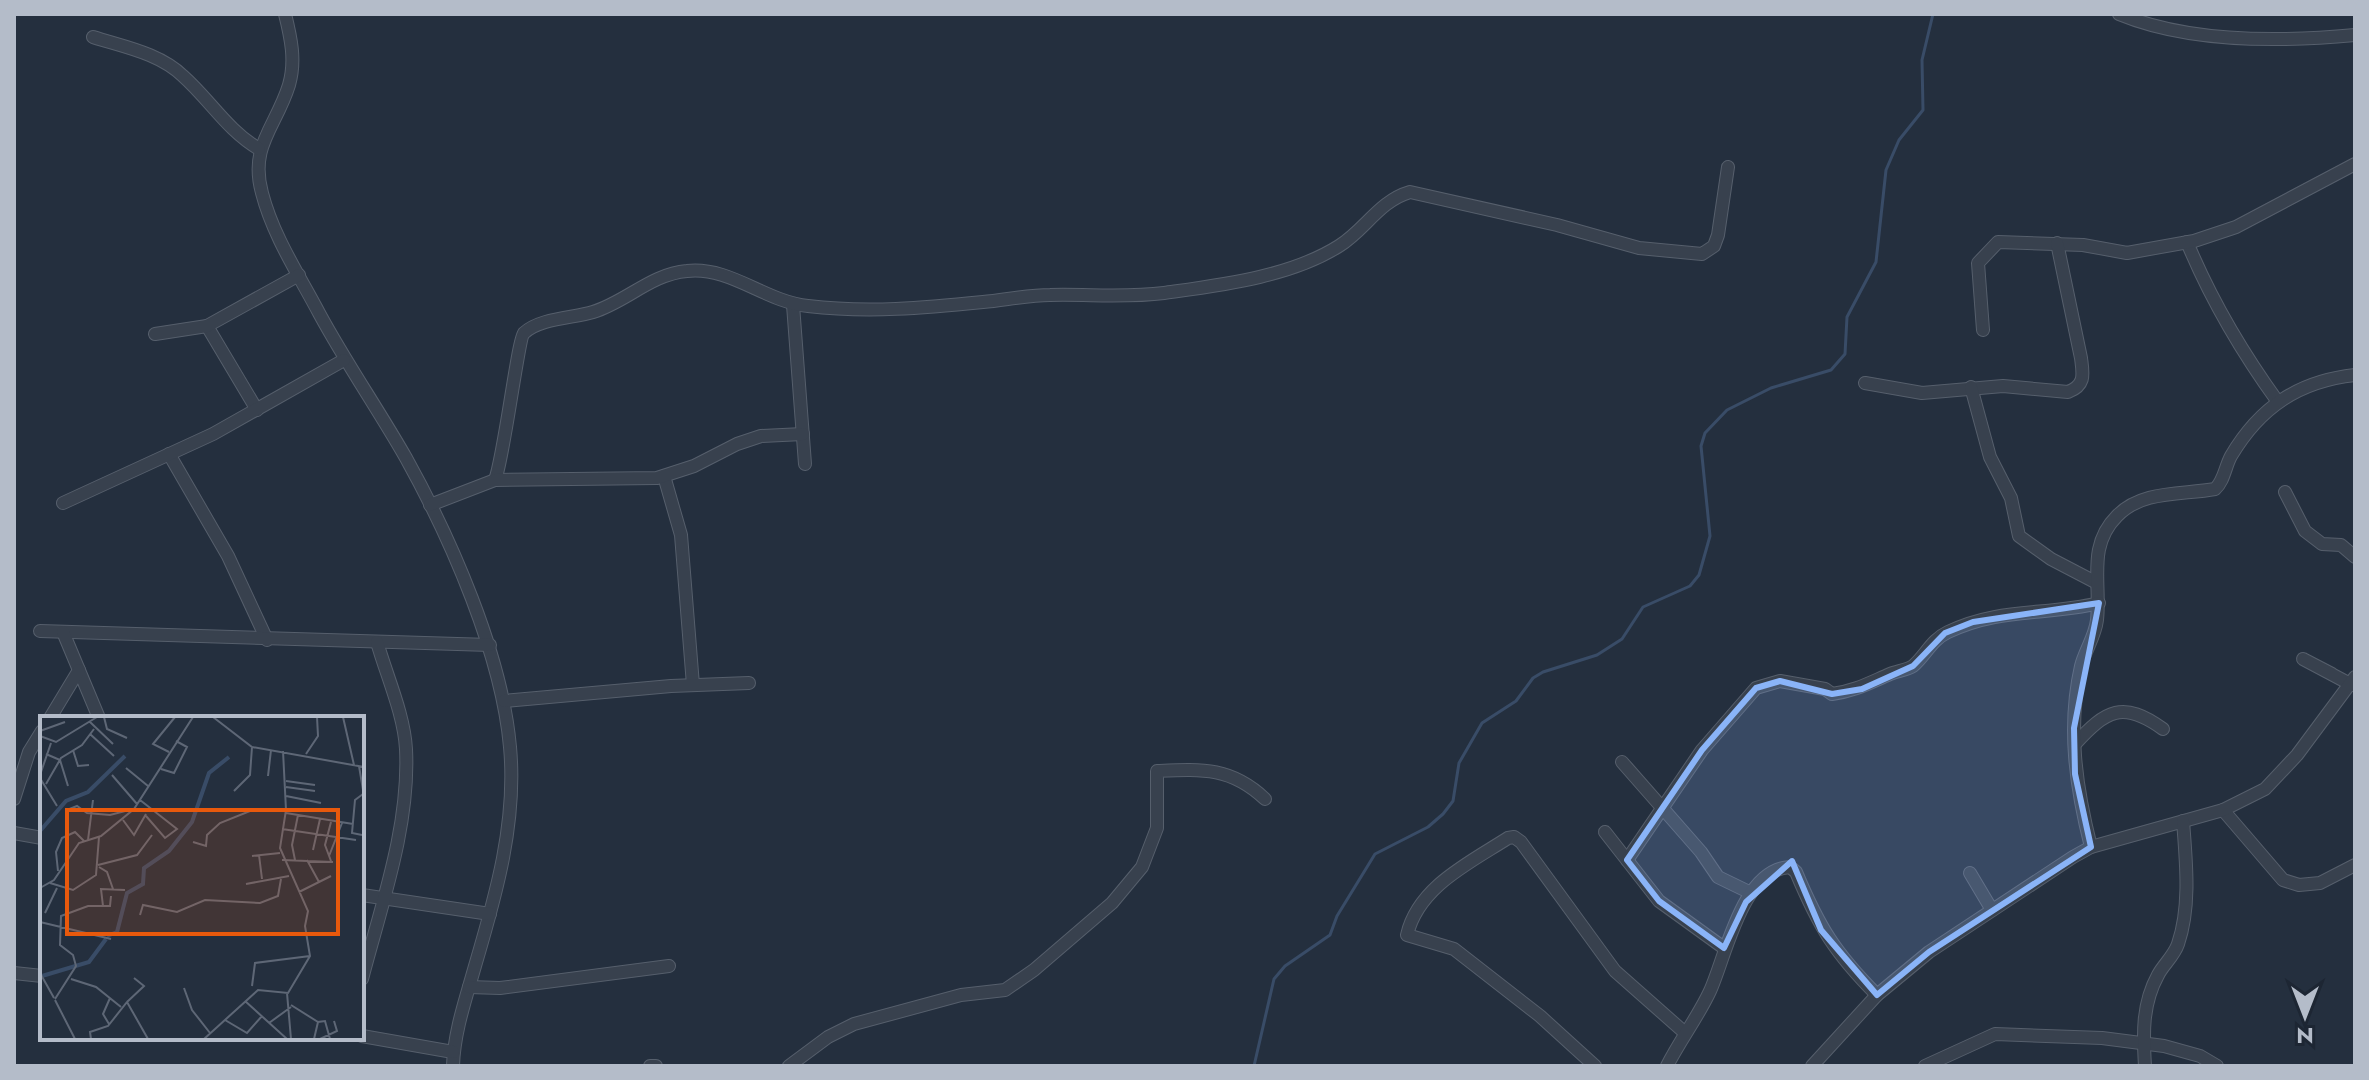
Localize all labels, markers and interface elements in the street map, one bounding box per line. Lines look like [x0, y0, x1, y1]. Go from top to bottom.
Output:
inset map [40, 716, 364, 1040]
north arrow [2265, 976, 2345, 1056]
text: N [2296, 1020, 2314, 1052]

